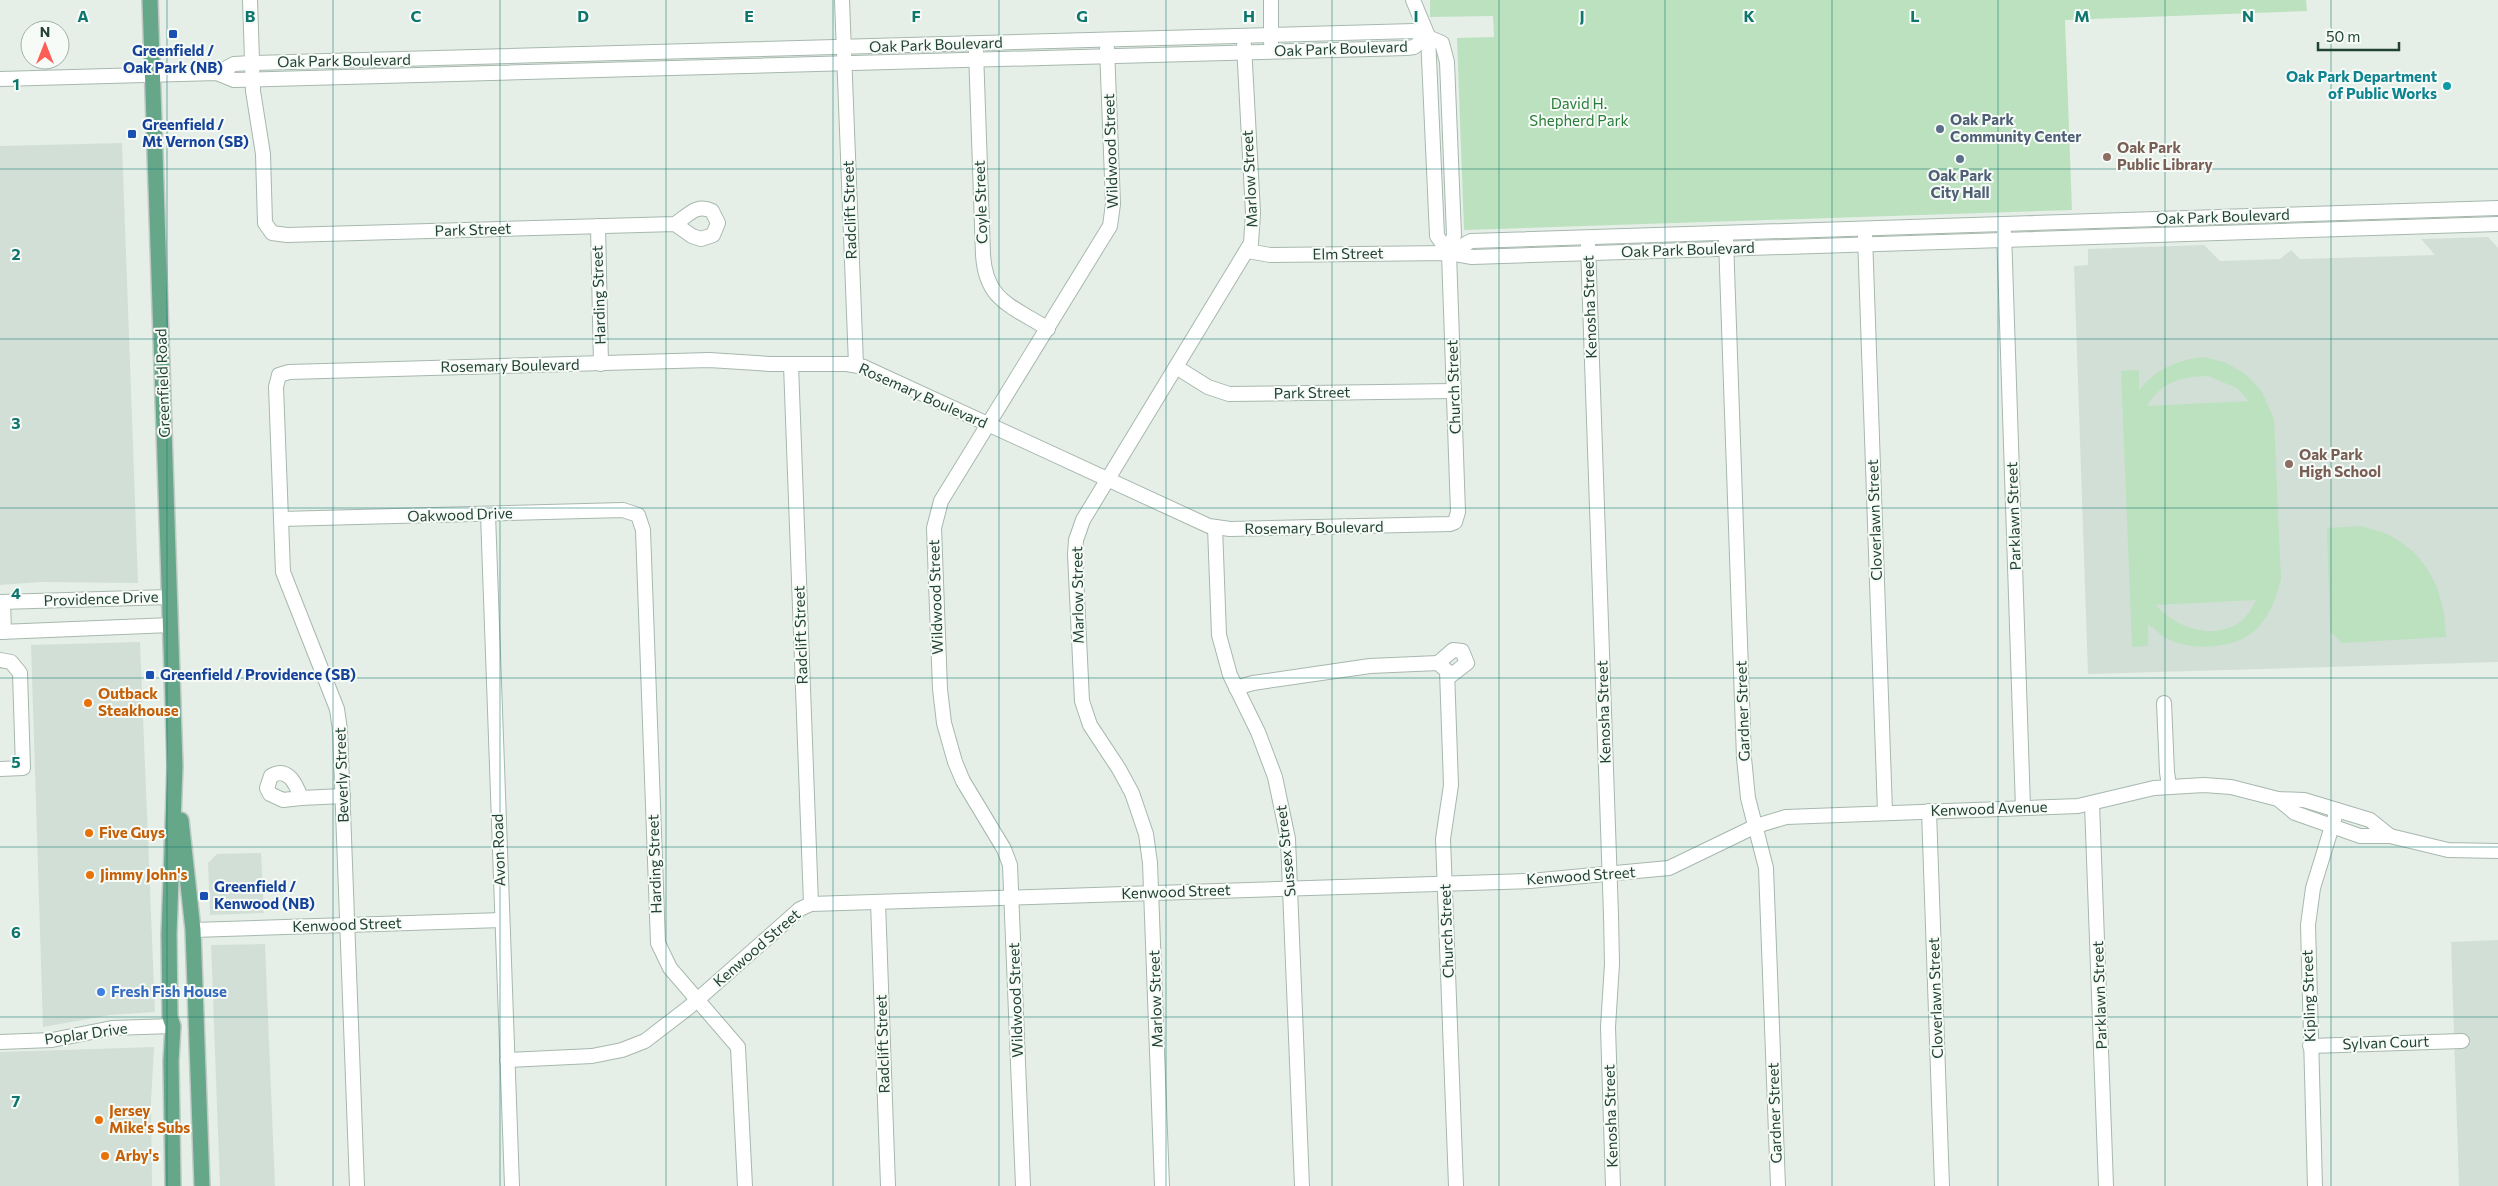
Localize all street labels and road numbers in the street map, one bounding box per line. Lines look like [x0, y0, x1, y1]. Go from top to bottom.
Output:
street label: Oak Park Boulevard [869, 33, 1003, 55]
street label: Oak Park Boulevard [1274, 37, 1408, 59]
street label: Oak Park Boulevard [277, 50, 411, 70]
street label: Wildwood Street [1099, 93, 1121, 209]
street label: Marlow Street [1237, 130, 1261, 228]
street label: Radclift Street [838, 160, 860, 260]
street label: Coyle Street [970, 160, 990, 244]
street label: Oak Park Boulevard [2156, 205, 2290, 227]
street label: Park Street [434, 219, 512, 239]
street label: Oak Park Boulevard [1621, 238, 1755, 260]
street label: Elm Street [1312, 243, 1384, 263]
street label: Harding Street [587, 245, 609, 345]
street label: Kenosha Street [1578, 255, 1600, 359]
street label: Greenfield Road [151, 328, 173, 438]
street label: Church Street [1442, 340, 1464, 434]
street label: Rosemary Boulevard [440, 355, 580, 375]
street label: Rosemary Boulevard [856, 359, 991, 432]
street label: Park Street [1274, 382, 1350, 402]
street label: Cloverlawn Street [1863, 459, 1885, 581]
street label: Parklawn Street [2002, 461, 2024, 571]
street label: Oakwood Drive [407, 503, 513, 525]
street label: Rosemary Boulevard [1244, 517, 1384, 537]
street label: Wildwood Street [924, 539, 946, 655]
street label: Marlow Street [1067, 546, 1087, 644]
street label: Radclift Street [789, 585, 811, 685]
street label: Providence Drive [43, 587, 159, 609]
street label: Kenosha Street [1592, 660, 1614, 764]
street label: Gardner Street [1731, 660, 1753, 762]
street label: Beverly Street [330, 727, 352, 823]
street label: Kenwood Avenue [1930, 797, 2048, 819]
street label: Sussex Street [1271, 804, 1299, 898]
street label: Avon Road [488, 813, 508, 887]
street label: Harding Street [643, 814, 665, 914]
street label: Kenwood Street [1526, 862, 1636, 888]
street label: Kenwood Street [1121, 880, 1231, 902]
street label: Church Street [1435, 884, 1457, 978]
street label: Kenwood Street [709, 905, 804, 990]
street label: Kenwood Street [292, 913, 402, 935]
street label: Cloverlawn Street [1924, 937, 1946, 1059]
street label: Parklawn Street [2088, 940, 2110, 1050]
street label: Wildwood Street [1004, 942, 1026, 1058]
street label: Marlow Street [1144, 950, 1166, 1048]
street label: Kipling Street [2297, 950, 2319, 1043]
street label: Radclift Street [871, 994, 893, 1094]
street label: Poplar Drive [43, 1018, 129, 1048]
street label: Sylvan Court [2342, 1031, 2430, 1053]
street label: Gardner Street [1763, 1062, 1785, 1164]
street label: Kenosha Street [1599, 1064, 1621, 1168]

